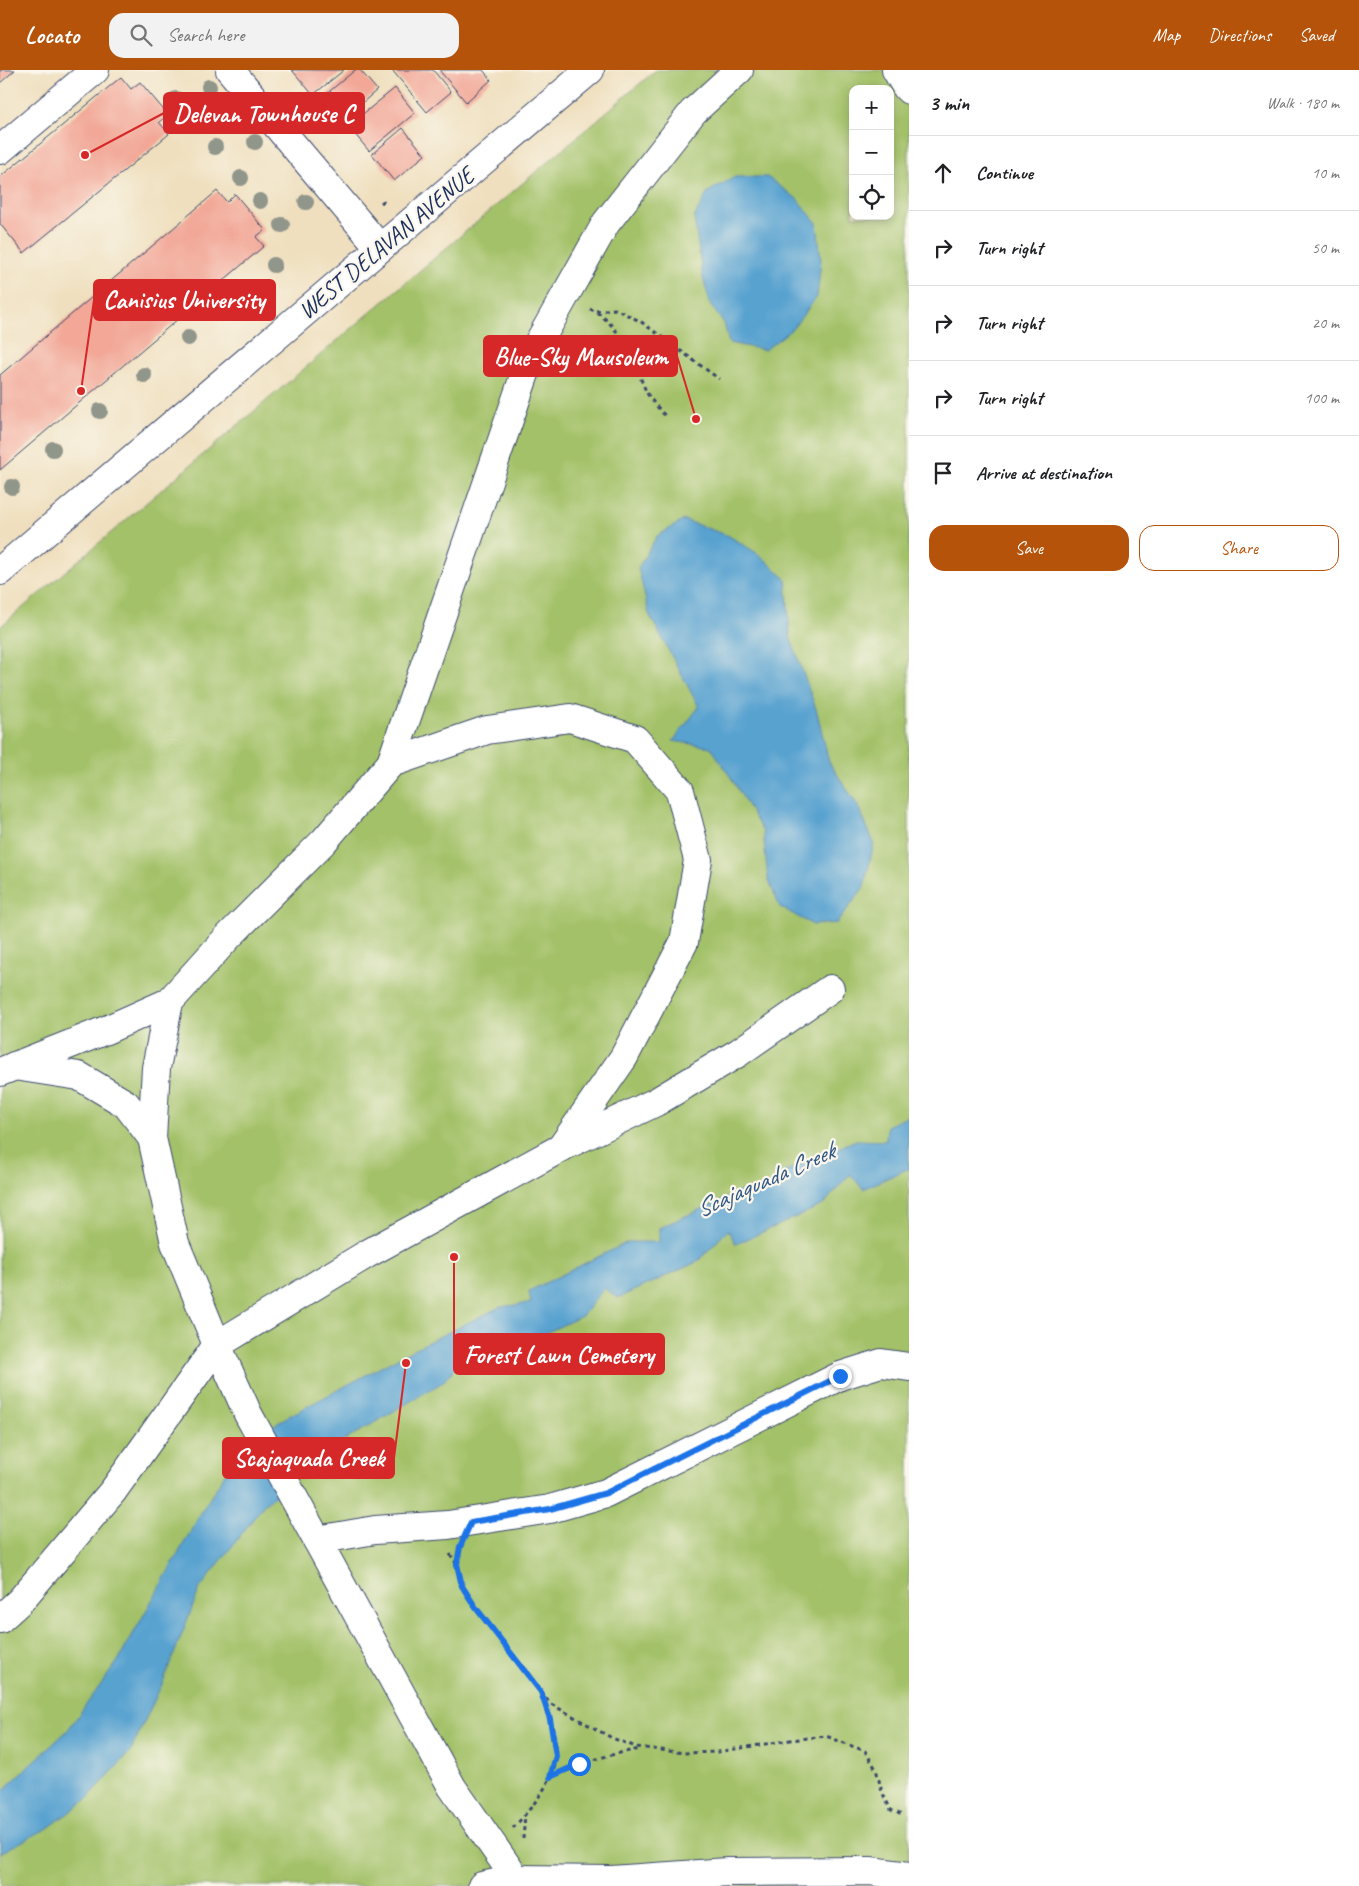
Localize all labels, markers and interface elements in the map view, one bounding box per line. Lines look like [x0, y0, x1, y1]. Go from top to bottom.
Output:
search box [109, 13, 459, 58]
text: Locato [25, 20, 79, 50]
icon: search [127, 21, 155, 49]
text: Search here [167, 23, 245, 47]
text: Map [1153, 24, 1180, 46]
text: Directions [1208, 24, 1271, 46]
text: Saved [1299, 24, 1334, 46]
map controls [849, 85, 894, 220]
button: + [849, 85, 894, 130]
text: 3 min [929, 90, 969, 116]
callout: Delevan Townhouse C [164, 93, 364, 133]
text: Walk · 180 m [1267, 93, 1339, 113]
text: Delevan Townhouse C [174, 98, 357, 130]
button: − [849, 130, 894, 175]
street label: WEST DELAVAN AVENUE [292, 159, 482, 325]
icon: ahead [929, 159, 957, 187]
text: Continue [976, 161, 1033, 185]
text: 10 m [1312, 163, 1339, 183]
button: locate [849, 175, 894, 220]
icon: right [929, 234, 957, 262]
text: Turn right [976, 236, 1043, 260]
text: 50 m [1312, 238, 1339, 258]
callout: Canisius University [94, 280, 275, 320]
text: Canisius University [103, 284, 267, 316]
icon: right [929, 309, 957, 337]
text: Turn right [976, 311, 1043, 335]
text: 20 m [1312, 313, 1339, 333]
callout: Blue-Sky Mausoleum [484, 336, 677, 376]
text: Blue-Sky Mausoleum [494, 341, 670, 373]
icon: right [929, 384, 957, 412]
text: Turn right [976, 386, 1043, 410]
text: 100 m [1305, 388, 1339, 408]
icon: arrive [929, 459, 957, 487]
text: Arrive at destination [976, 461, 1112, 485]
button: Save [929, 525, 1129, 571]
button: Share [1139, 525, 1339, 571]
water label: Scajaquada Creek [691, 1133, 844, 1225]
callout: Forest Lawn Cemetery [454, 1334, 664, 1374]
text: Forest Lawn Cemetery [464, 1339, 656, 1371]
route end [829, 1365, 852, 1388]
callout: Scajaquada Creek [223, 1438, 394, 1478]
text: Scajaquada Creek [234, 1442, 387, 1474]
route start [568, 1753, 591, 1776]

